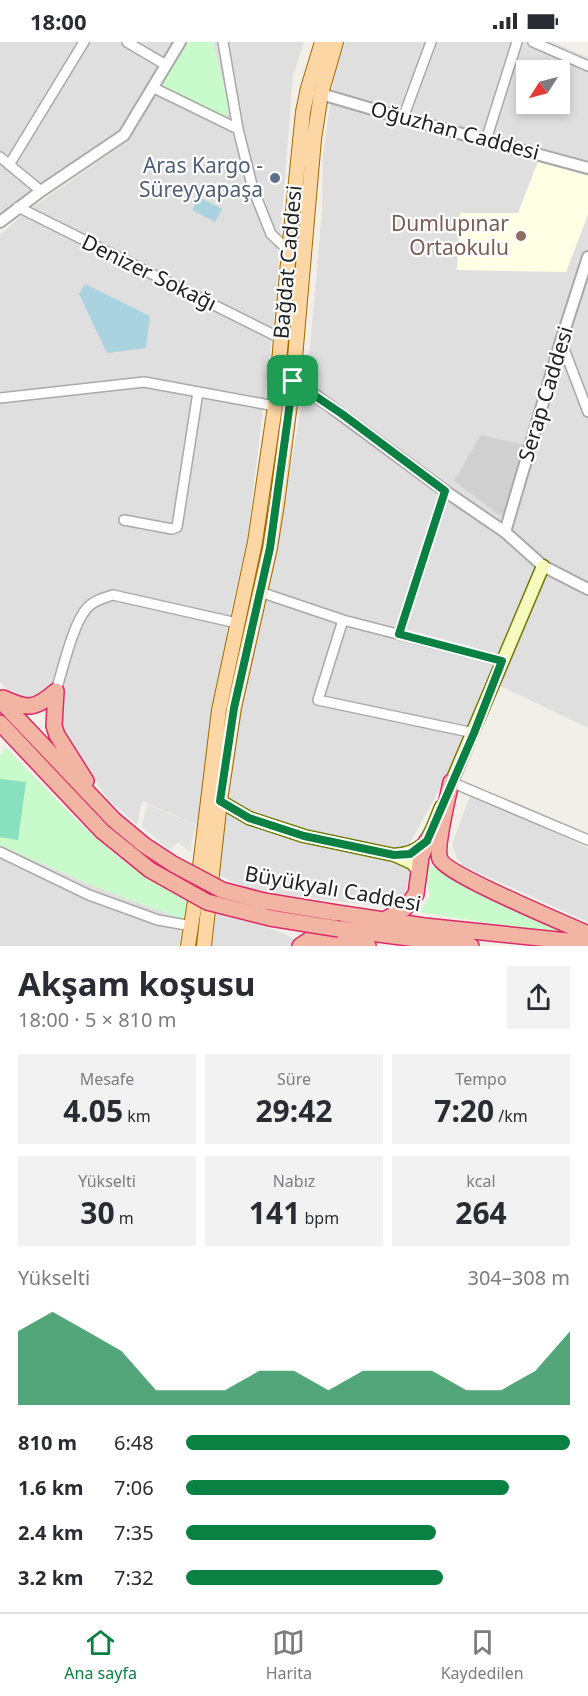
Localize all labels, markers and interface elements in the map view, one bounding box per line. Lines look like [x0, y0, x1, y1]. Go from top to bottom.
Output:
text: 18:00 [30, 6, 87, 36]
north arrow [516, 60, 570, 114]
map controls [516, 60, 570, 114]
street label: Oğuzhan Caddesi [368, 94, 543, 166]
place label: Aras Kargo - Süreyyapaşa [139, 151, 263, 203]
marker: Aras Kargo - Süreyyapaşa [268, 171, 282, 185]
street label: Bağdat Caddesi [266, 184, 308, 340]
place label: Dumlupınar Ortaokulu [391, 209, 509, 261]
street label: Denizer Sokağı [77, 227, 222, 317]
marker: Dumlupınar Ortaokulu [514, 229, 528, 243]
street label: Serap Caddesi [511, 323, 579, 465]
pin [267, 355, 318, 406]
icon: arrive [276, 364, 309, 397]
street label: Büyükyalı Caddesi [243, 859, 424, 917]
text: Akşam koşusu [18, 961, 256, 1006]
button: share [507, 966, 570, 1029]
text: 18:00 · 5 × 810 m [18, 1006, 176, 1033]
text: Mesafe [80, 1068, 134, 1090]
text: Süre [277, 1068, 311, 1090]
text: Tempo [455, 1068, 507, 1090]
text: 4.05 [63, 1090, 123, 1131]
text: 29:42 [255, 1090, 333, 1131]
text: 7:20 [434, 1090, 494, 1131]
text: km [123, 1105, 151, 1127]
text: /km [494, 1105, 528, 1127]
text: Yükselti [78, 1170, 136, 1192]
text: Nabız [273, 1170, 315, 1192]
text: kcal [466, 1170, 496, 1192]
text: 30 [80, 1192, 115, 1233]
text: 141 [249, 1192, 300, 1233]
text: 264 [455, 1192, 507, 1233]
text: m [115, 1207, 134, 1229]
text: bpm [300, 1207, 339, 1229]
text: Yükselti [18, 1264, 90, 1291]
text: 304–308 m [467, 1264, 570, 1291]
text: 810 m [18, 1429, 77, 1456]
text: 6:48 [114, 1429, 154, 1456]
text: 1.6 km [18, 1474, 84, 1501]
text: 7:06 [114, 1474, 154, 1501]
text: 2.4 km [18, 1519, 84, 1546]
text: 7:35 [114, 1519, 154, 1546]
text: 3.2 km [18, 1564, 84, 1591]
text: 7:32 [114, 1564, 154, 1591]
tab: Ana sayfa [64, 1626, 137, 1684]
tab: Harita [266, 1626, 312, 1684]
tab: Kaydedilen [441, 1626, 524, 1684]

